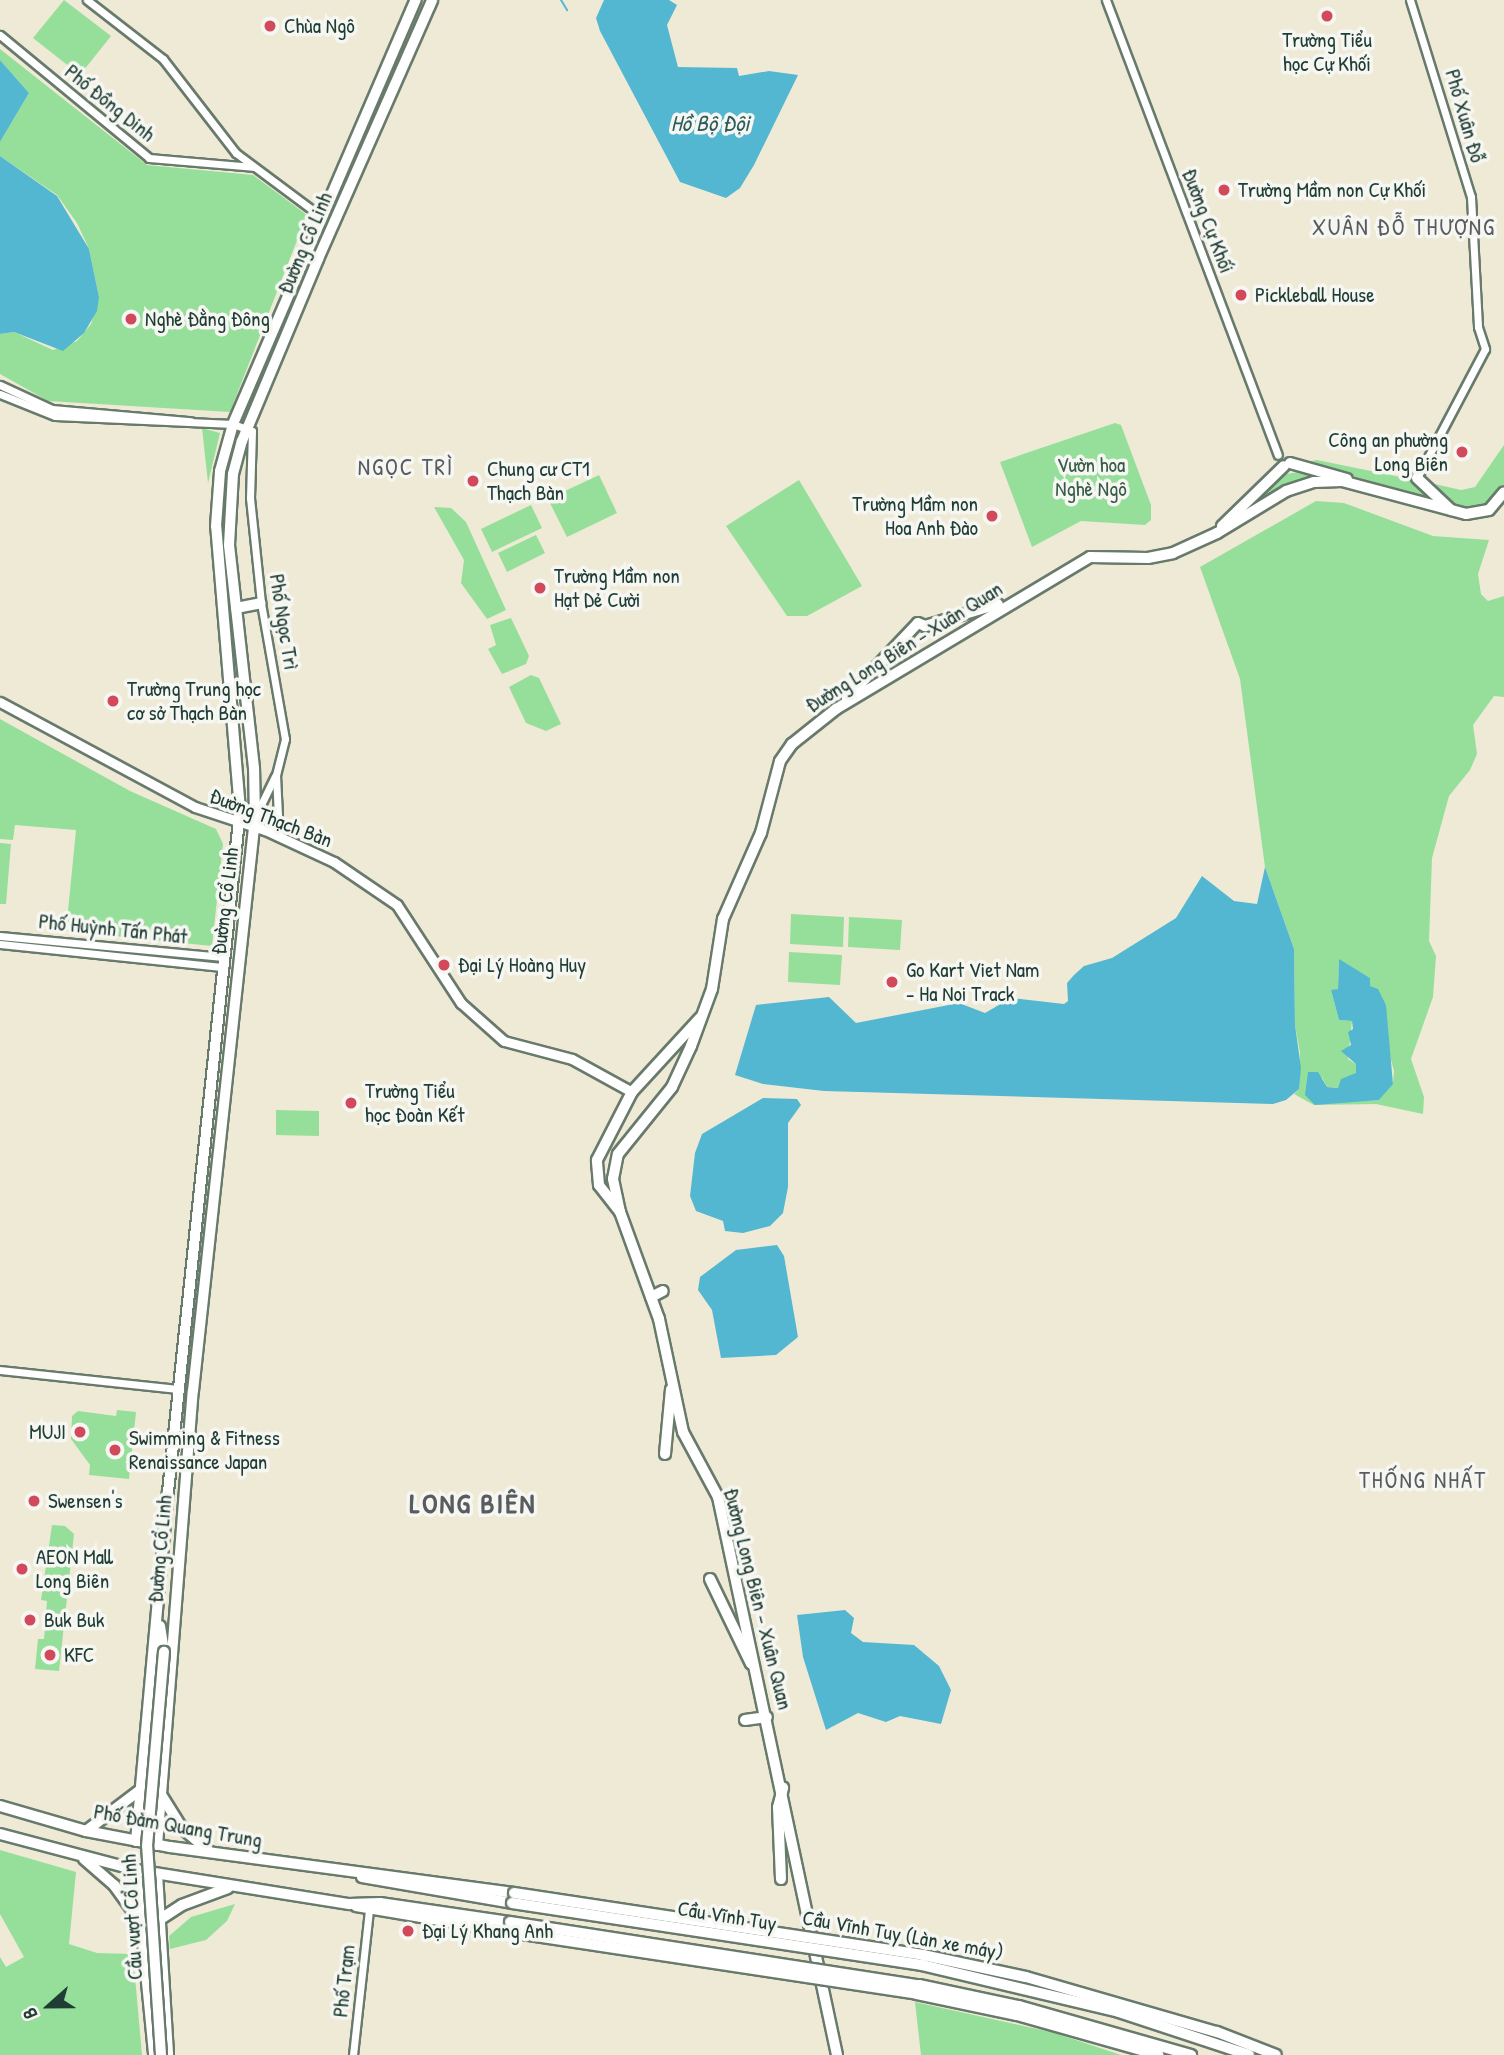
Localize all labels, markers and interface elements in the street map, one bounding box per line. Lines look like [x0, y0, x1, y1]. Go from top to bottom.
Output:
marker: Trường Tiểu học Cự Khối [1319, 8, 1335, 24]
place label: Chùa Ngô [284, 13, 355, 39]
marker: Chùa Ngô [262, 18, 278, 34]
place label: Trường Tiểu học Cự Khối [1282, 27, 1372, 77]
street label: Phố Đồng Dinh [60, 59, 160, 147]
street label: Phố Xuân Đỗ [1440, 66, 1490, 166]
water label: Hồ Bộ Đội [671, 109, 749, 137]
street label: Đường Cự Khối [1177, 165, 1239, 277]
place label: Trường Mầm non Cự Khối [1238, 177, 1426, 203]
marker: Trường Mầm non Cự Khối [1216, 182, 1232, 198]
street label: Đường Cổ Linh [272, 189, 338, 297]
district label: XUÂN ĐỖ THƯỢNG [1314, 213, 1494, 241]
place label: Pickleball House [1255, 282, 1375, 308]
marker: Pickleball House [1233, 287, 1249, 303]
place label: Nghè Đằng Đông [145, 306, 270, 332]
marker: Nghè Đằng Đông [123, 311, 139, 327]
place label: Công an phường Long Biên [1328, 427, 1448, 477]
marker: Công an phường Long Biên [1454, 444, 1470, 460]
park label: Vườn hoa Nghè Ngô [1055, 452, 1127, 502]
district label: NGỌC TRÌ [359, 453, 453, 481]
place label: Chung cư CT1 Thạch Bàn [487, 456, 590, 506]
marker: Chung cư CT1 Thạch Bàn [465, 473, 481, 489]
place label: Trường Mầm non Hoa Anh Đào [852, 491, 978, 541]
marker: Trường Mầm non Hoa Anh Đào [984, 508, 1000, 524]
place label: Trường Mầm non Hạt Dẻ Cười [554, 563, 680, 613]
street label: Phố Ngọc Trì [264, 572, 304, 672]
street label: Đường Long Biên – Xuân Quan [801, 576, 1007, 718]
marker: Trường Mầm non Hạt Dẻ Cười [532, 580, 548, 596]
place label: Trường Trung học cơ sở Thạch Bàn [127, 676, 261, 726]
marker: Trường Trung học cơ sở Thạch Bàn [105, 693, 121, 709]
street label: Đường Thạch Bàn [206, 783, 336, 853]
street label: Đường Cổ Linh [206, 846, 244, 956]
street label: Phố Huỳnh Tấn Phát [37, 909, 189, 949]
place label: Đại Lý Hoàng Huy [458, 952, 586, 978]
marker: Đại Lý Hoàng Huy [436, 957, 452, 973]
place label: Go Kart Viet Nam - Ha Noi Track [906, 957, 1039, 1007]
marker: Go Kart Viet Nam - Ha Noi Track [884, 974, 900, 990]
place label: Trường Tiểu học Đoàn Kết [365, 1078, 464, 1128]
marker: Trường Tiểu học Đoàn Kết [343, 1095, 359, 1111]
place label: MUJI [29, 1419, 66, 1445]
marker: MUJI [72, 1424, 88, 1440]
place label: Swimming & Fitness Renaissance Japan [129, 1425, 280, 1475]
marker: Swimming & Fitness Renaissance Japan [107, 1442, 123, 1458]
district label: THỐNG NHẤT [1360, 1466, 1486, 1494]
district label: LONG BIÊN [411, 1486, 535, 1520]
street label: Đường Long Biên – Xuân Quan [718, 1486, 798, 1712]
place label: Swensen's [48, 1488, 123, 1514]
marker: Swensen's [26, 1493, 42, 1509]
street label: Đường Cổ Linh [143, 1494, 177, 1604]
place label: AEON Mall Long Biên [36, 1544, 113, 1594]
marker: AEON Mall Long Biên [14, 1561, 30, 1577]
place label: Buk Buk [44, 1607, 104, 1633]
marker: Buk Buk [22, 1612, 38, 1628]
place label: KFC [64, 1642, 94, 1668]
marker: KFC [42, 1647, 58, 1663]
street label: Phố Đàm Quang Trung [92, 1799, 264, 1853]
street label: Cầu vượt Cổ Linh [116, 1853, 148, 1981]
street label: Cầu Vĩnh Tuy [676, 1896, 778, 1936]
street label: Cầu Vĩnh Tuy (Làn xe máy) [801, 1905, 1005, 1965]
place label: Đại Lý Khang Anh [422, 1918, 553, 1944]
marker: Đại Lý Khang Anh [400, 1923, 416, 1939]
street label: Phố Trạm [328, 1944, 360, 2018]
north arrow [14, 1971, 84, 2041]
text: B [16, 2004, 43, 2023]

